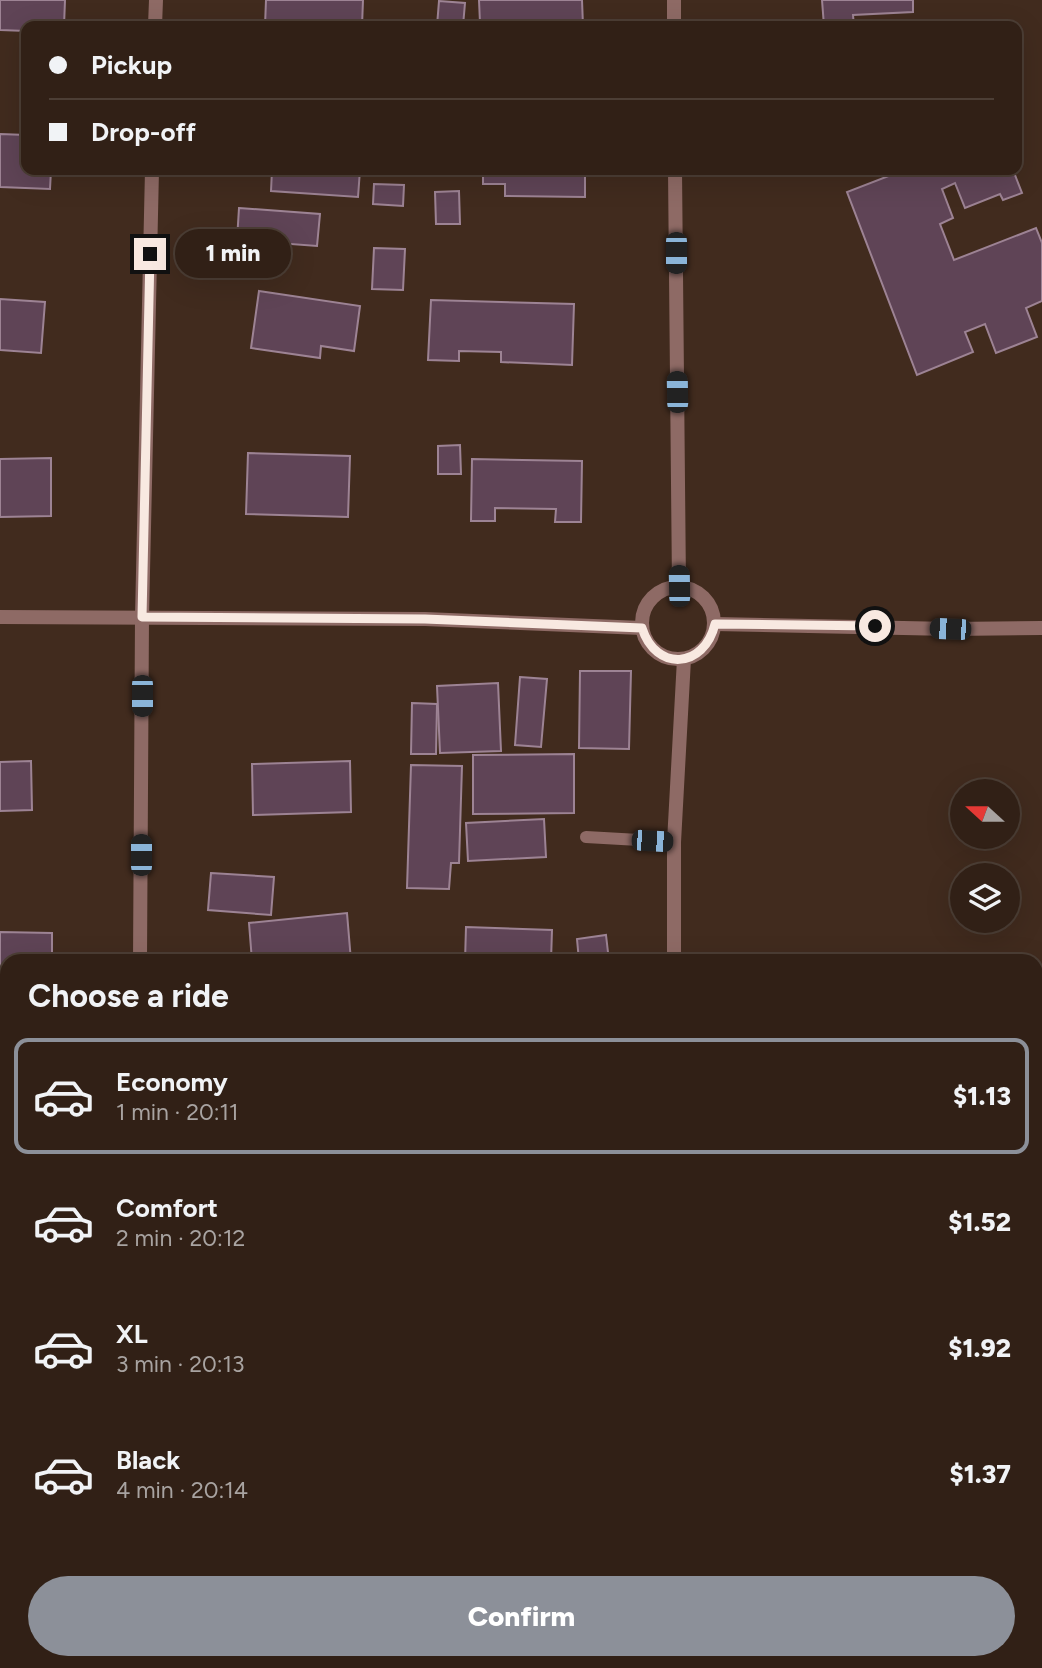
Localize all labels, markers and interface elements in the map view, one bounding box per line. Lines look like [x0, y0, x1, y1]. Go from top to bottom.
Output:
text: Pickup [91, 49, 172, 81]
text: Drop-off [91, 116, 196, 148]
callout: 1 min [174, 230, 290, 278]
car [666, 232, 687, 274]
route end [134, 238, 166, 270]
text: 1 min [206, 239, 260, 267]
car [667, 371, 688, 413]
car [669, 565, 690, 607]
route start [859, 610, 891, 642]
car [929, 618, 972, 640]
car [132, 675, 153, 717]
north arrow [950, 779, 1020, 849]
map controls [950, 779, 1020, 933]
car [631, 829, 674, 853]
car [131, 834, 152, 876]
button: layers [950, 863, 1020, 933]
text: Choose a ride [28, 977, 229, 1015]
icon: car [32, 1065, 95, 1128]
text: Economy [116, 1066, 228, 1098]
text: $1.13 [953, 1080, 1011, 1112]
text: 1 min · 20:11 [116, 1098, 239, 1126]
icon: car [32, 1191, 95, 1254]
text: Comfort [116, 1192, 218, 1224]
text: $1.52 [948, 1206, 1011, 1238]
text: 2 min · 20:12 [116, 1224, 245, 1252]
icon: car [32, 1317, 95, 1380]
text: XL [116, 1318, 148, 1350]
text: $1.92 [948, 1332, 1011, 1364]
text: 3 min · 20:13 [116, 1350, 245, 1378]
icon: car [32, 1443, 95, 1506]
text: Black [116, 1444, 180, 1476]
text: $1.37 [949, 1458, 1011, 1490]
text: 4 min · 20:14 [116, 1476, 248, 1504]
button: Confirm [28, 1576, 1015, 1656]

